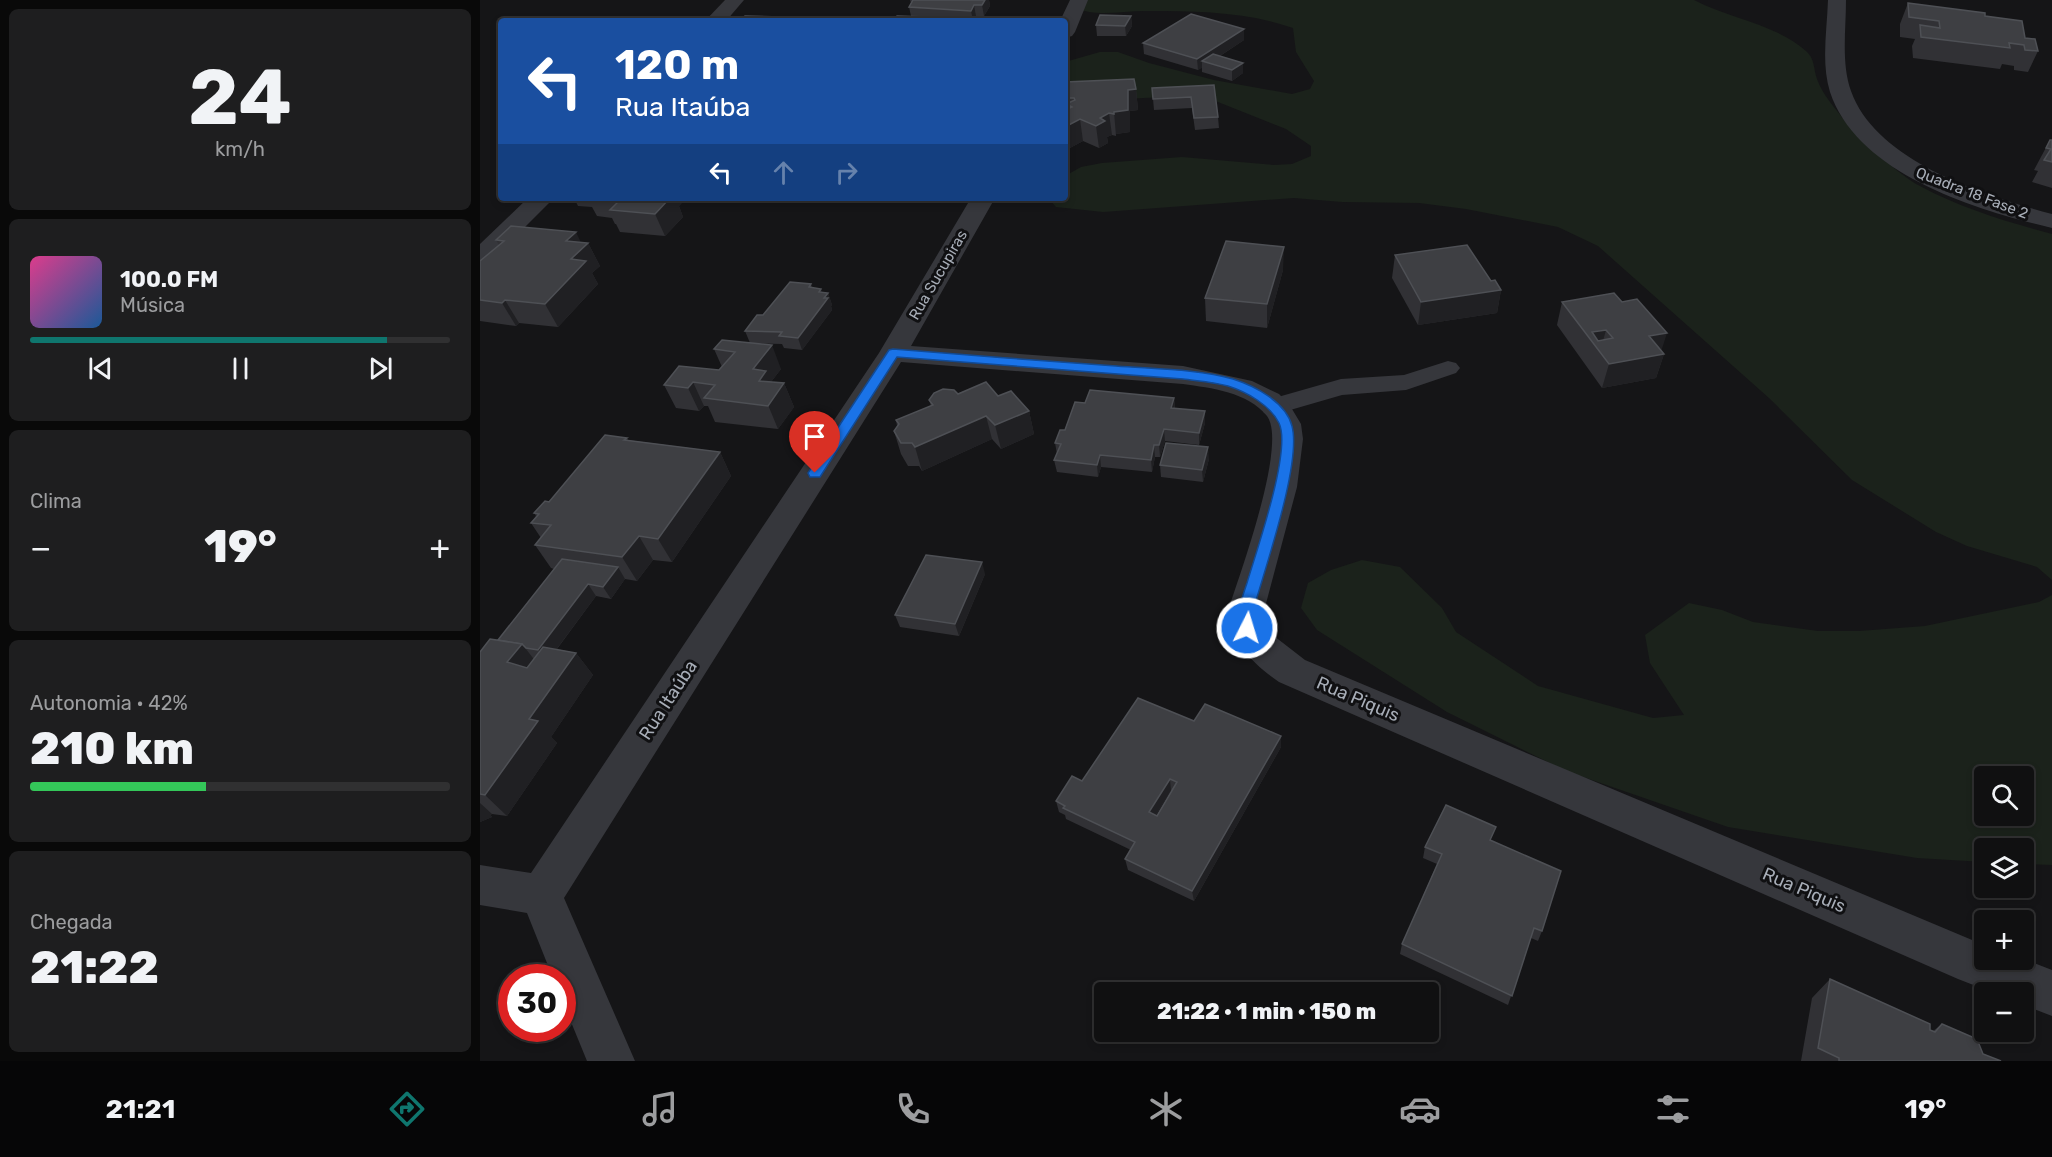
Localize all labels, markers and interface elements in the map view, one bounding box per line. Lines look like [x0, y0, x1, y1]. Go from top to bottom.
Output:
text: 120 m [615, 40, 739, 90]
icon: left [516, 42, 594, 120]
text: 24 [188, 51, 292, 144]
text: Rua Itaúba [615, 91, 751, 123]
text: km/h [215, 137, 265, 161]
icon: left [704, 156, 737, 189]
icon: ahead [767, 156, 800, 189]
icon: right [830, 156, 863, 189]
street label: Quadra 18 Fase 2 [1913, 163, 2031, 223]
street label: Rua Sucupiras [905, 227, 971, 323]
text: 100.0 FM [120, 266, 218, 293]
text: Música [120, 293, 185, 317]
icon: previous [84, 352, 117, 385]
icon: pause [224, 352, 257, 385]
icon: next [364, 352, 397, 385]
pin [789, 411, 840, 473]
icon: arrive [798, 420, 831, 453]
text: Clima [30, 489, 82, 513]
text: 19° [204, 520, 277, 573]
text: − [30, 528, 51, 567]
text: + [429, 528, 450, 567]
position arrow [1215, 596, 1279, 660]
street label: Rua Itaúba [634, 656, 702, 744]
street label: Rua Piquis [1313, 672, 1403, 726]
text: Autonomia · 42% [30, 691, 188, 715]
text: 210 km [30, 722, 194, 775]
map controls [1974, 766, 2034, 1042]
button: search [1974, 766, 2034, 826]
button: layers [1974, 838, 2034, 898]
street label: Rua Piquis [1759, 863, 1849, 917]
text: Chegada [30, 910, 113, 934]
button: + [1974, 910, 2034, 970]
text: 21:22 [30, 941, 159, 994]
speed limit sign: 30 [498, 964, 576, 1042]
button: − [1974, 982, 2034, 1042]
text: 21:22 · 1 min · 150 m [1157, 998, 1376, 1025]
icon: directions [386, 1088, 428, 1130]
icon: music [639, 1088, 681, 1130]
icon: phone [892, 1088, 934, 1130]
icon: climate [1145, 1088, 1187, 1130]
icon: car [1399, 1088, 1441, 1130]
icon: filters [1652, 1088, 1694, 1130]
text: 21:21 [106, 1093, 175, 1125]
text: 19° [1905, 1093, 1946, 1125]

